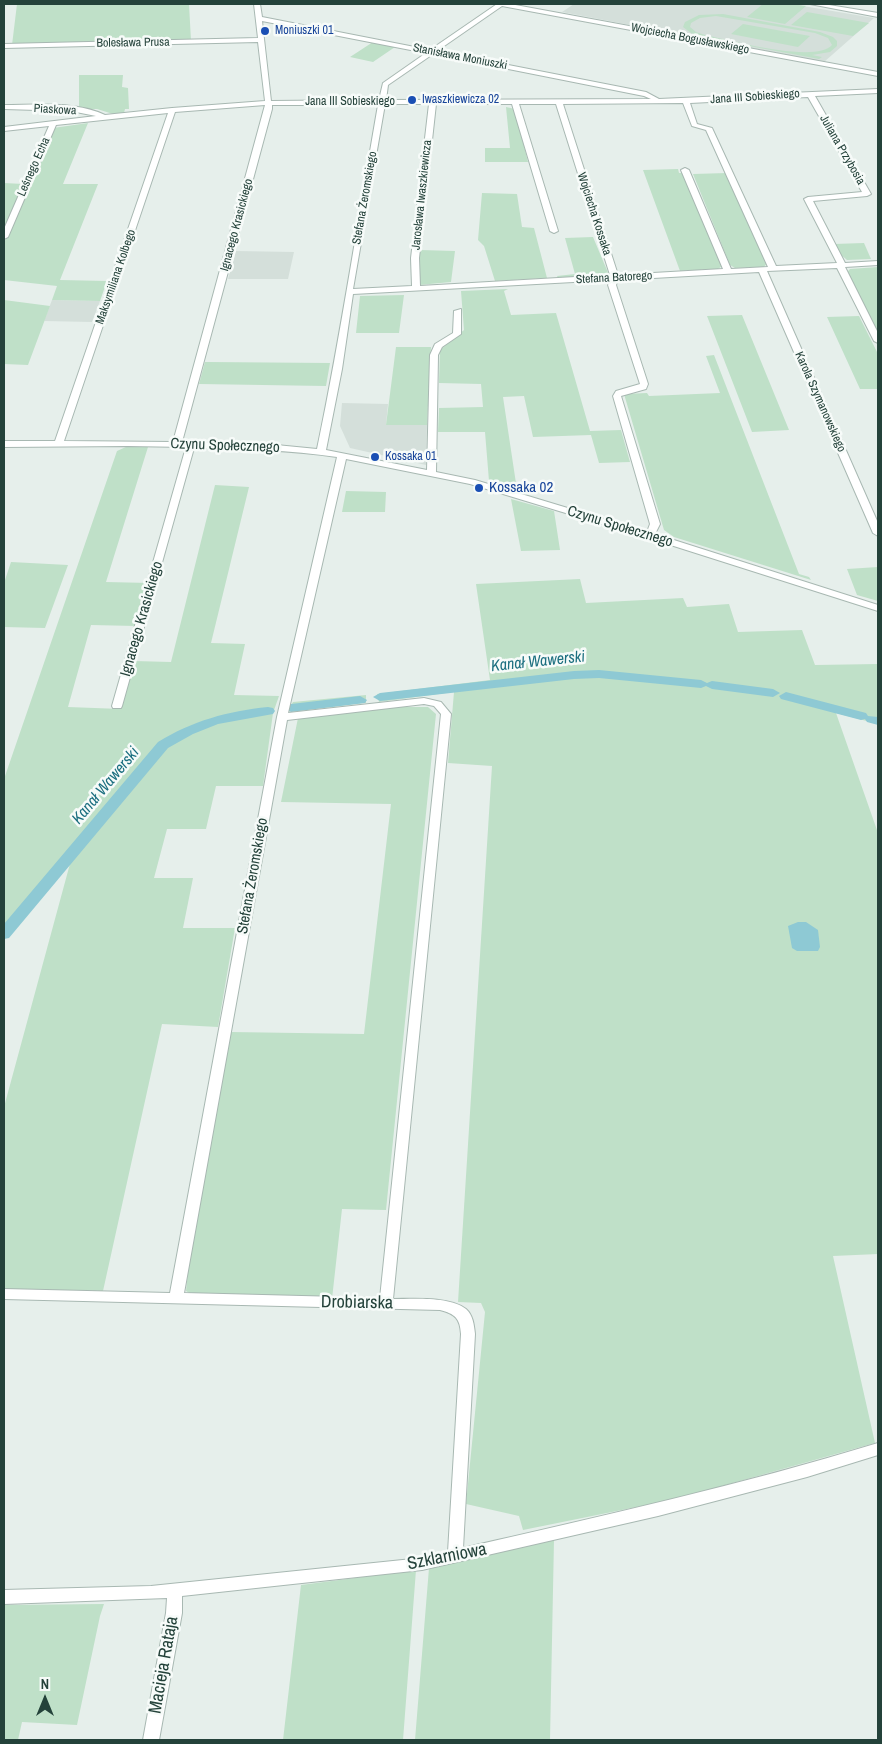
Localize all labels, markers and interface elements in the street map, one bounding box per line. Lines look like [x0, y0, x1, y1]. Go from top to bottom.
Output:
street label: Wojciecha Bogusławskiego [630, 20, 750, 58]
place label: Moniuszki 01 [275, 24, 334, 38]
marker: Moniuszki 01 [259, 25, 271, 37]
street label: Bolesława Prusa [96, 35, 170, 51]
street label: Stanisława Moniuszki [412, 41, 508, 73]
street label: Jana III Sobieskiego [710, 87, 800, 107]
place label: Iwaszkiewicza 02 [422, 93, 499, 107]
marker: Iwaszkiewicza 02 [406, 94, 418, 106]
street label: Jana III Sobieskiego [305, 95, 395, 109]
street label: Piaskowa [33, 102, 77, 118]
street label: Juliana Przybosia [816, 113, 868, 187]
street label: Leśnego Echa [15, 135, 53, 199]
street label: Jarosława Iwaszkiewicza [409, 139, 435, 251]
street label: Stefana Żeromskiego [350, 150, 380, 246]
street label: Wojciecha Kossaka [574, 171, 614, 257]
street label: Ignacego Krasickiego [218, 177, 256, 273]
street label: Maksymiliana Kolbego [93, 228, 139, 326]
street label: Stefana Batorego [575, 269, 653, 287]
street label: Karola Szymanowskiego [791, 350, 849, 454]
street label: Czynu Społecznego [170, 435, 280, 457]
place label: Kossaka 01 [385, 450, 436, 464]
marker: Kossaka 01 [369, 451, 381, 463]
place label: Kossaka 02 [489, 479, 553, 497]
marker: Kossaka 02 [473, 482, 485, 494]
street label: Czynu Społecznego [565, 502, 675, 552]
street label: Ignacego Krasickiego [117, 559, 167, 679]
water label: Kanał Wawerski [490, 648, 586, 676]
water label: Kanał Wawerski [68, 744, 144, 828]
street label: Stefana Żeromskiego [234, 817, 272, 935]
street label: Drobiarska [321, 1292, 393, 1314]
street label: Szklarniowa [405, 1539, 489, 1575]
street label: Macieja Rataja [145, 1615, 183, 1715]
north arrow [20, 1674, 70, 1724]
text: N [41, 1675, 49, 1693]

